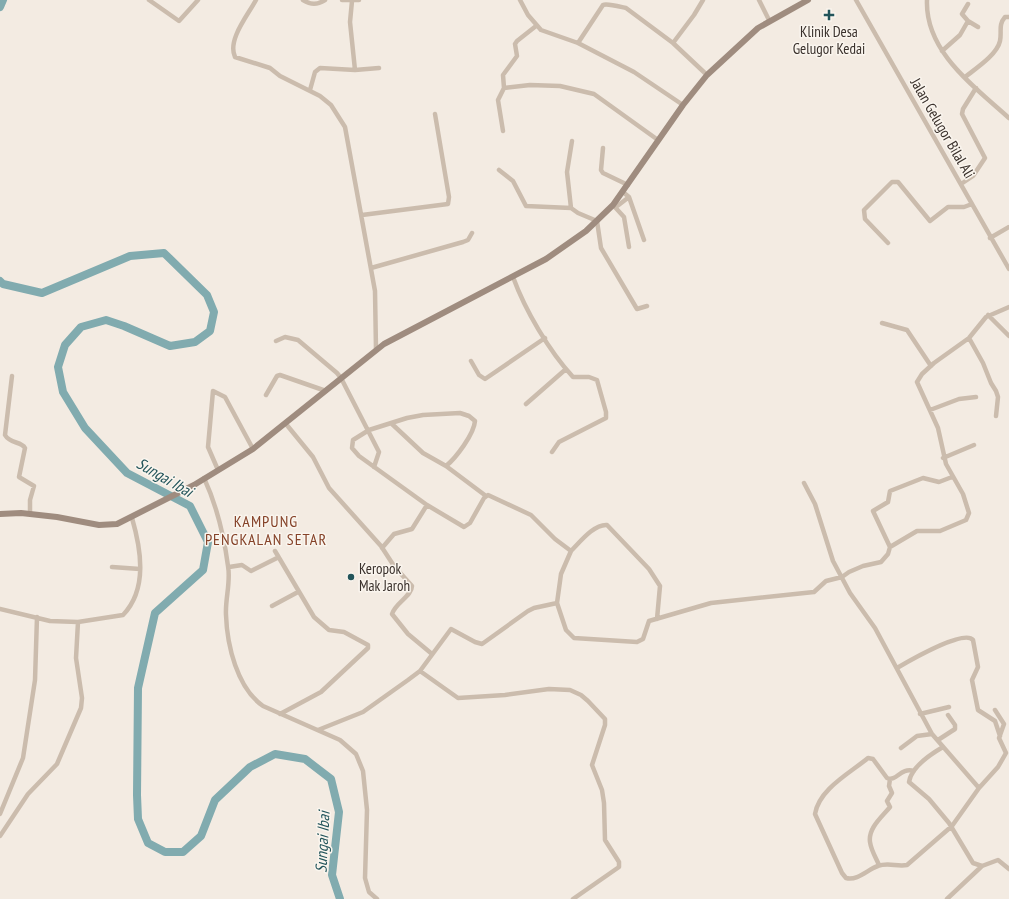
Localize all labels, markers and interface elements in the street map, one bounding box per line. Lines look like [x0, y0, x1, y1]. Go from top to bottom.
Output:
marker: Klinik Desa Gelugor Kedai [823, 9, 835, 21]
place label: Klinik Desa Gelugor Kedai [793, 22, 865, 58]
street label: Jalan Gelugor Bilal Ali [906, 74, 979, 182]
water label: Sungai Ibai [133, 453, 199, 502]
district label: KAMPUNG PENGKALAN SETAR [205, 511, 327, 549]
place label: Keropok Mak Jaroh [359, 559, 410, 595]
marker: Keropok Mak Jaroh [346, 572, 356, 582]
water label: Sungai Ibai [310, 808, 334, 873]

